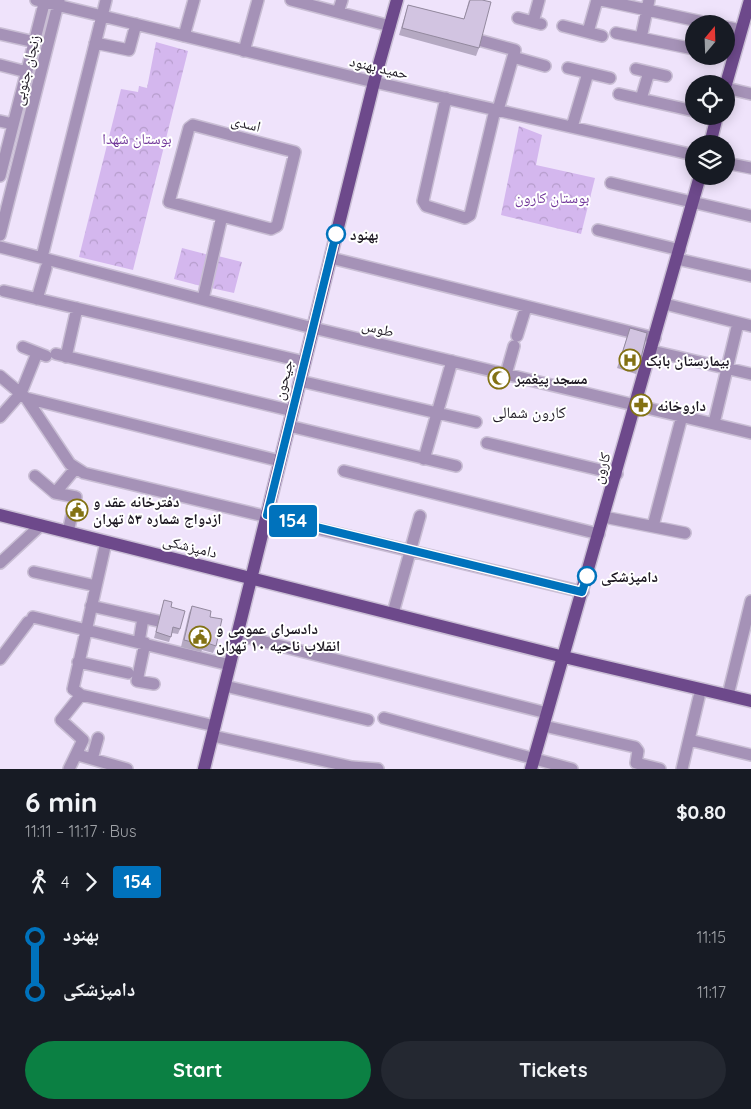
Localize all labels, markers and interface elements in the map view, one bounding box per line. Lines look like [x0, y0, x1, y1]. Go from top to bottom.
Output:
north arrow [685, 15, 735, 65]
map controls [685, 15, 735, 185]
street label: زنجان جنوبی [8, 33, 45, 107]
street label: حمید بهنود [348, 51, 411, 83]
button: locate [685, 75, 735, 125]
street label: اسدی [229, 110, 263, 137]
park label: بوستان شهدا [102, 129, 172, 149]
button: layers [685, 135, 735, 185]
park label: بوستان کارون [515, 188, 589, 208]
marker: بهنود [326, 224, 346, 244]
place label: بهنود [350, 225, 378, 244]
street label: طوس [360, 315, 396, 342]
hospital icon: بیمارستان بابک [618, 348, 642, 372]
place label: بیمارستان بابک [646, 351, 729, 370]
street label: جیحون [269, 357, 298, 402]
mosque icon: مسجد پیغمبر [487, 366, 511, 390]
place label: مسجد پیغمبر [514, 369, 588, 388]
pharmacy icon: داروخانه [629, 393, 653, 417]
place label: داروخانه [657, 396, 706, 415]
district label: کارون شمالی [492, 402, 566, 423]
street label: کارون [588, 450, 615, 486]
place label: دفترخانه عقد و ازدواج شماره ۵۳ تهران [93, 492, 222, 528]
public building icon: دفترخانه عقد و ازدواج شماره ۵۳ تهران [65, 498, 89, 522]
line badge: 154 [264, 505, 322, 537]
text: 154 [279, 509, 307, 532]
street label: دامپزشکی [161, 530, 219, 563]
marker: دامپزشکی [577, 566, 597, 586]
place label: دامپزشکی [601, 567, 658, 586]
place label: دادسرای عمومی و انقلاب ناحیه ۱۰ تهران [216, 619, 340, 655]
public building icon: دادسرای عمومی و انقلاب ناحیه ۱۰ تهران [188, 625, 212, 649]
text: 6 min [25, 784, 97, 819]
text: $0.80 [676, 800, 726, 824]
text: 11:11 – 11:17 · Bus [25, 821, 136, 841]
icon: walk [25, 868, 53, 896]
icon: forward [77, 868, 105, 896]
text: 154 [123, 870, 151, 893]
text: 4 [61, 872, 69, 892]
text: بهنود [63, 922, 99, 946]
text: 11:15 [697, 927, 726, 947]
text: دامپزشکی [63, 977, 135, 1001]
text: 11:17 [697, 982, 726, 1002]
button: Start [25, 1041, 371, 1099]
button: Tickets [381, 1041, 726, 1099]

